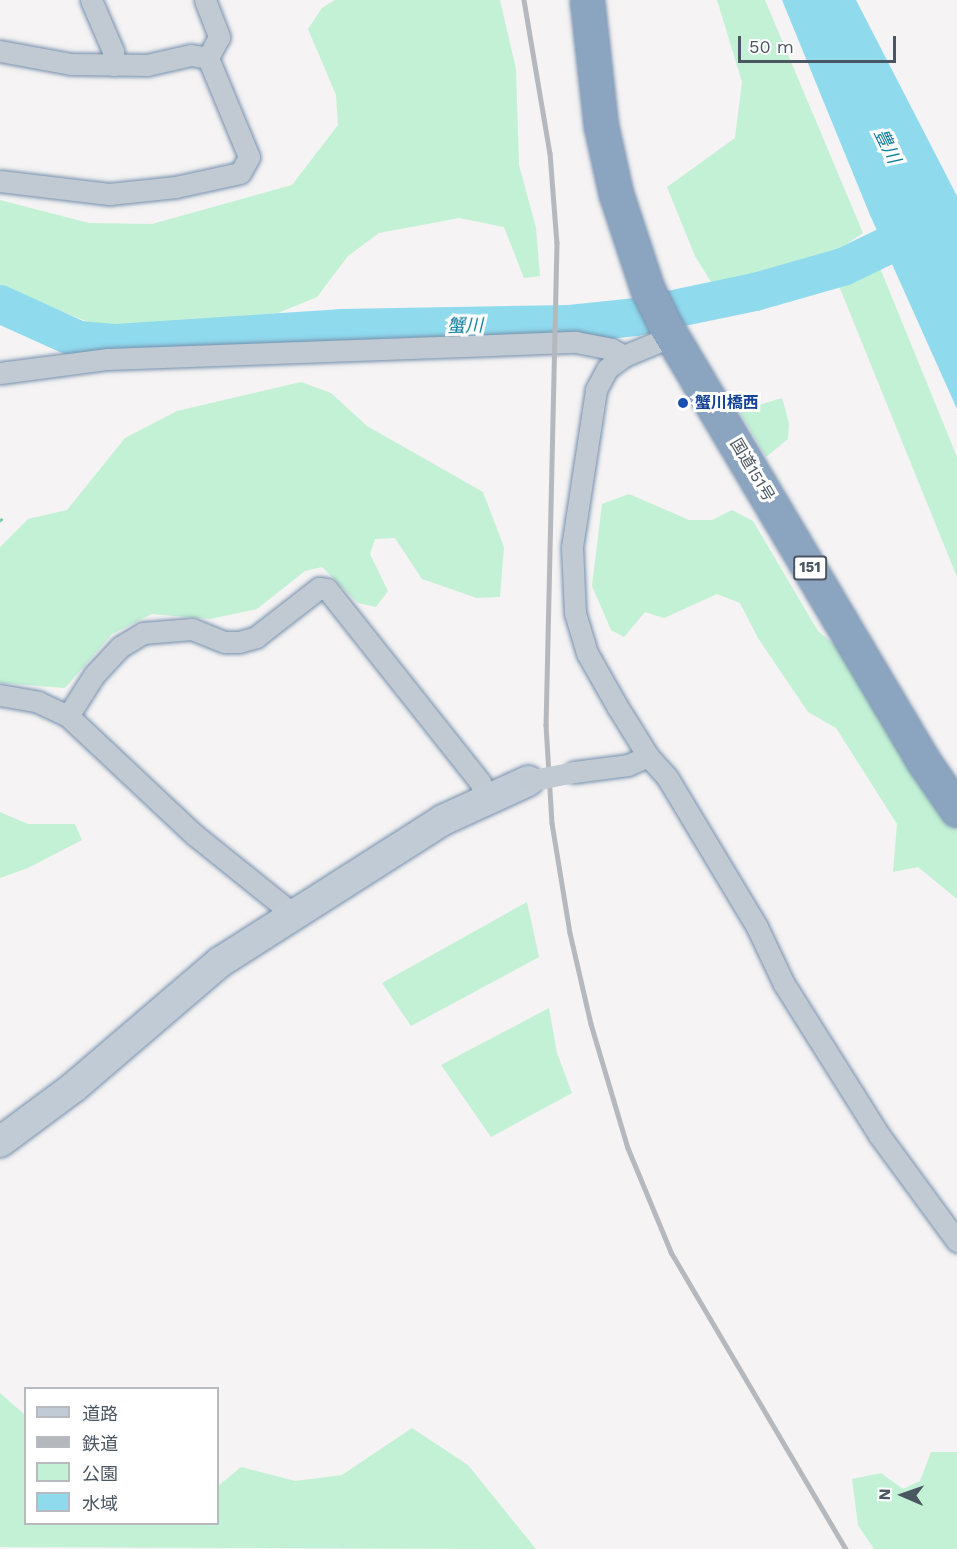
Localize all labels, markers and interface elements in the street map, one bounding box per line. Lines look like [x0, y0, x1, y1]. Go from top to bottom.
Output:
scale bar [741, 24, 898, 62]
text: 50 m [749, 36, 794, 57]
water label: 豊川 [869, 125, 905, 167]
water label: 蟹川 [447, 315, 483, 337]
place label: 蟹川橋西 [695, 393, 759, 413]
marker: 蟹川橋西 [676, 396, 690, 410]
street label: 国道151号 [726, 435, 778, 505]
road number: 151 [792, 556, 828, 580]
legend [24, 1387, 219, 1525]
text: 道路 [82, 1403, 118, 1424]
text: 鉄道 [82, 1433, 118, 1454]
text: 公園 [82, 1463, 118, 1484]
north arrow [873, 1465, 933, 1525]
text: N [875, 1488, 894, 1501]
text: 水域 [82, 1493, 118, 1514]

